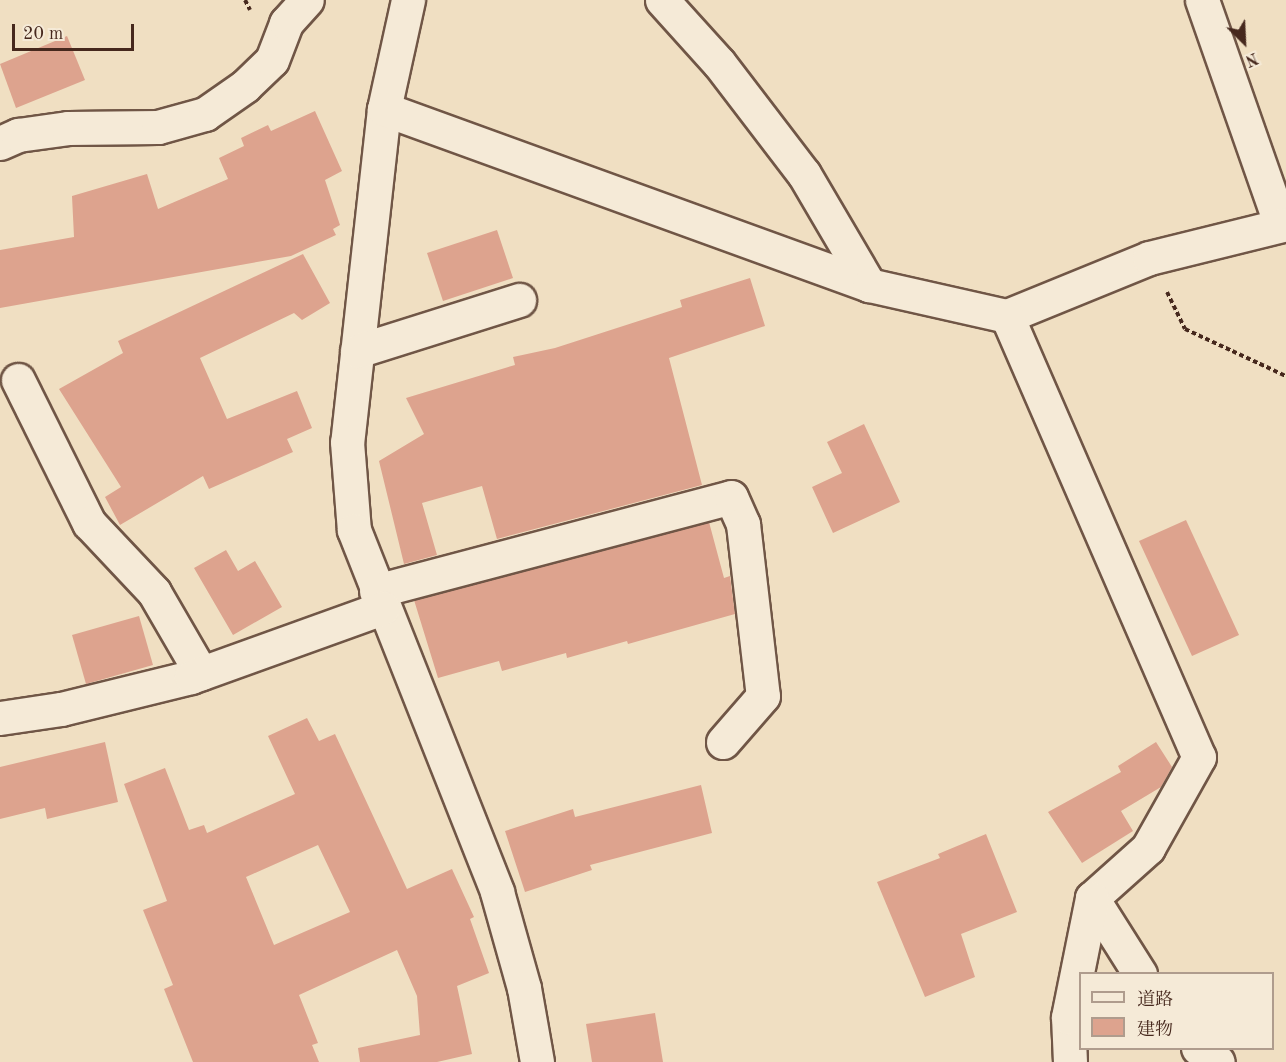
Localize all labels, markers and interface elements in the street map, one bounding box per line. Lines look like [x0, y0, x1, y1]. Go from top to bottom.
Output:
scale bar [15, 12, 136, 50]
north arrow [1214, 12, 1274, 72]
text: 20 m [23, 25, 63, 43]
text: N [1242, 49, 1260, 68]
legend [1079, 972, 1274, 1050]
text: 道路 [1137, 991, 1173, 1009]
text: 建物 [1137, 1021, 1173, 1039]

